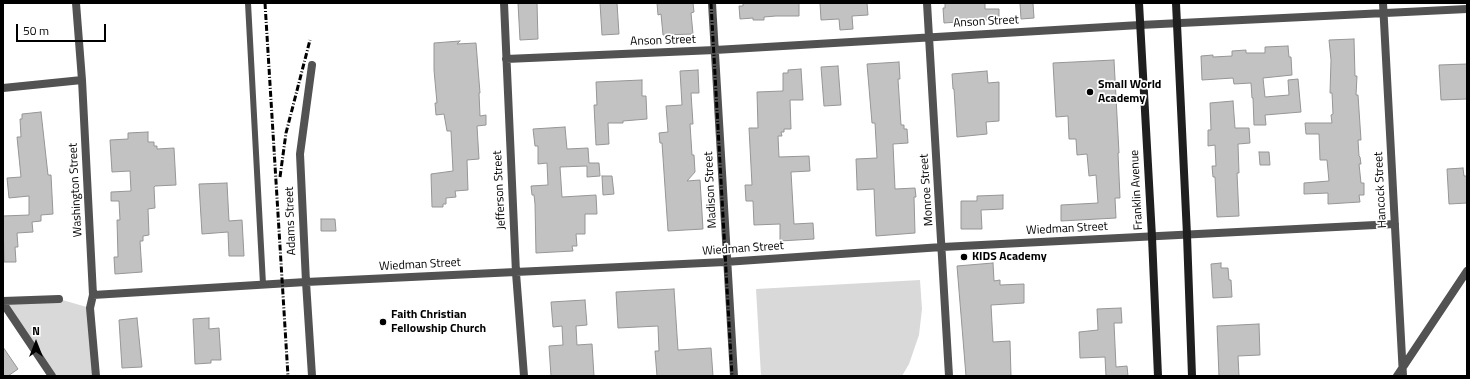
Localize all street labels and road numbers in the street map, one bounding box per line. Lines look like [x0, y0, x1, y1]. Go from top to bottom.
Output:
street label: Anson Street [953, 13, 1019, 31]
street label: Anson Street [630, 33, 696, 49]
street label: Washington Street [66, 143, 86, 237]
street label: Franklin Avenue [1128, 149, 1146, 231]
street label: Jefferson Street [491, 150, 509, 230]
street label: Madison Street [702, 151, 720, 229]
street label: Hancock Street [1372, 151, 1390, 229]
street label: Monroe Street [917, 153, 937, 227]
street label: Adams Street [283, 186, 299, 256]
street label: Wiedman Street [1026, 220, 1108, 238]
street label: Wiedman Street [702, 239, 784, 259]
street label: Wiedman Street [379, 256, 461, 274]

